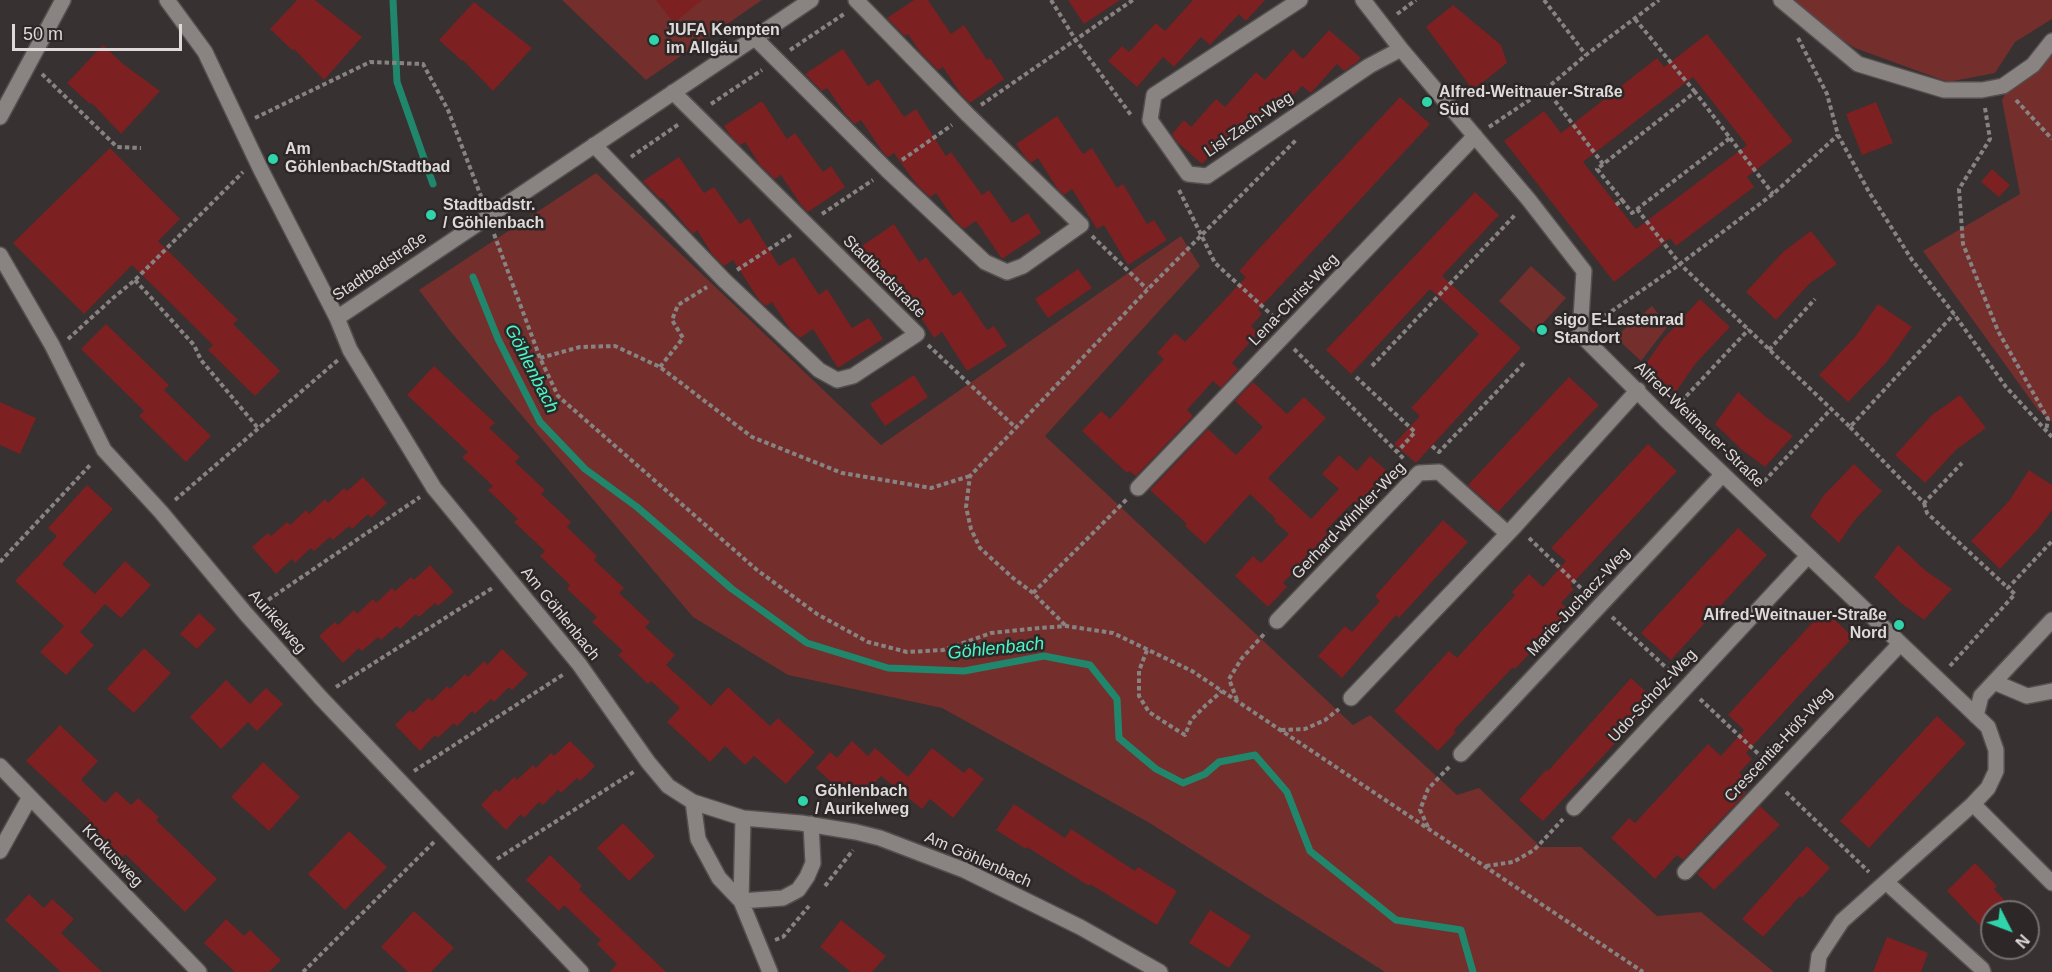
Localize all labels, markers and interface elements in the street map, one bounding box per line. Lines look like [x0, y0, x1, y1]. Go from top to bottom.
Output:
scale bar [15, 12, 184, 50]
place label: JUFA Kempten im Allgäu [666, 21, 780, 59]
text: 50 m [23, 24, 63, 44]
marker: JUFA Kempten im Allgäu [647, 33, 661, 47]
place label: Alfred-Weitnauer-Straße Süd [1439, 83, 1623, 121]
street label: Lisl-Zach-Weg [1201, 88, 1297, 162]
marker: Alfred-Weitnauer-Straße Süd [1420, 95, 1434, 109]
place label: Am Göhlenbach/Stadtbad [285, 140, 450, 178]
marker: Am Göhlenbach/Stadtbad [266, 152, 280, 166]
place label: Stadtbadstr. / Göhlenbach [443, 196, 544, 234]
marker: Stadtbadstr. / Göhlenbach [424, 208, 438, 222]
street label: Stadtbadstraße [329, 228, 431, 306]
street label: Stadtbadstraße [839, 232, 929, 322]
street label: Lena-Christ-Weg [1245, 250, 1343, 350]
place label: sigo E-Lastenrad Standort [1554, 311, 1684, 349]
water label: Göhlenbach [499, 321, 563, 417]
marker: sigo E-Lastenrad Standort [1535, 323, 1549, 337]
street label: Alfred-Weitnauer-Straße [1630, 358, 1768, 492]
street label: Gerhard-Winkler-Weg [1288, 458, 1410, 584]
street label: Marie-Juchacz-Weg [1524, 544, 1634, 660]
street label: Am Göhlenbach [516, 563, 604, 665]
street label: Aurikelweg [244, 586, 310, 658]
place label: Alfred-Weitnauer-Straße Nord [1703, 606, 1887, 644]
marker: Alfred-Weitnauer-Straße Nord [1892, 618, 1906, 632]
water label: Göhlenbach [947, 633, 1045, 665]
street label: Udo-Scholz-Weg [1605, 645, 1701, 747]
street label: Crescentia-Höß-Weg [1721, 684, 1837, 806]
place label: Göhlenbach / Aurikelweg [815, 782, 909, 820]
marker: Göhlenbach / Aurikelweg [796, 794, 810, 808]
street label: Krokusweg [78, 821, 146, 891]
street label: Am Göhlenbach [922, 828, 1034, 892]
north arrow [1980, 900, 2040, 960]
text: N [2012, 931, 2032, 951]

